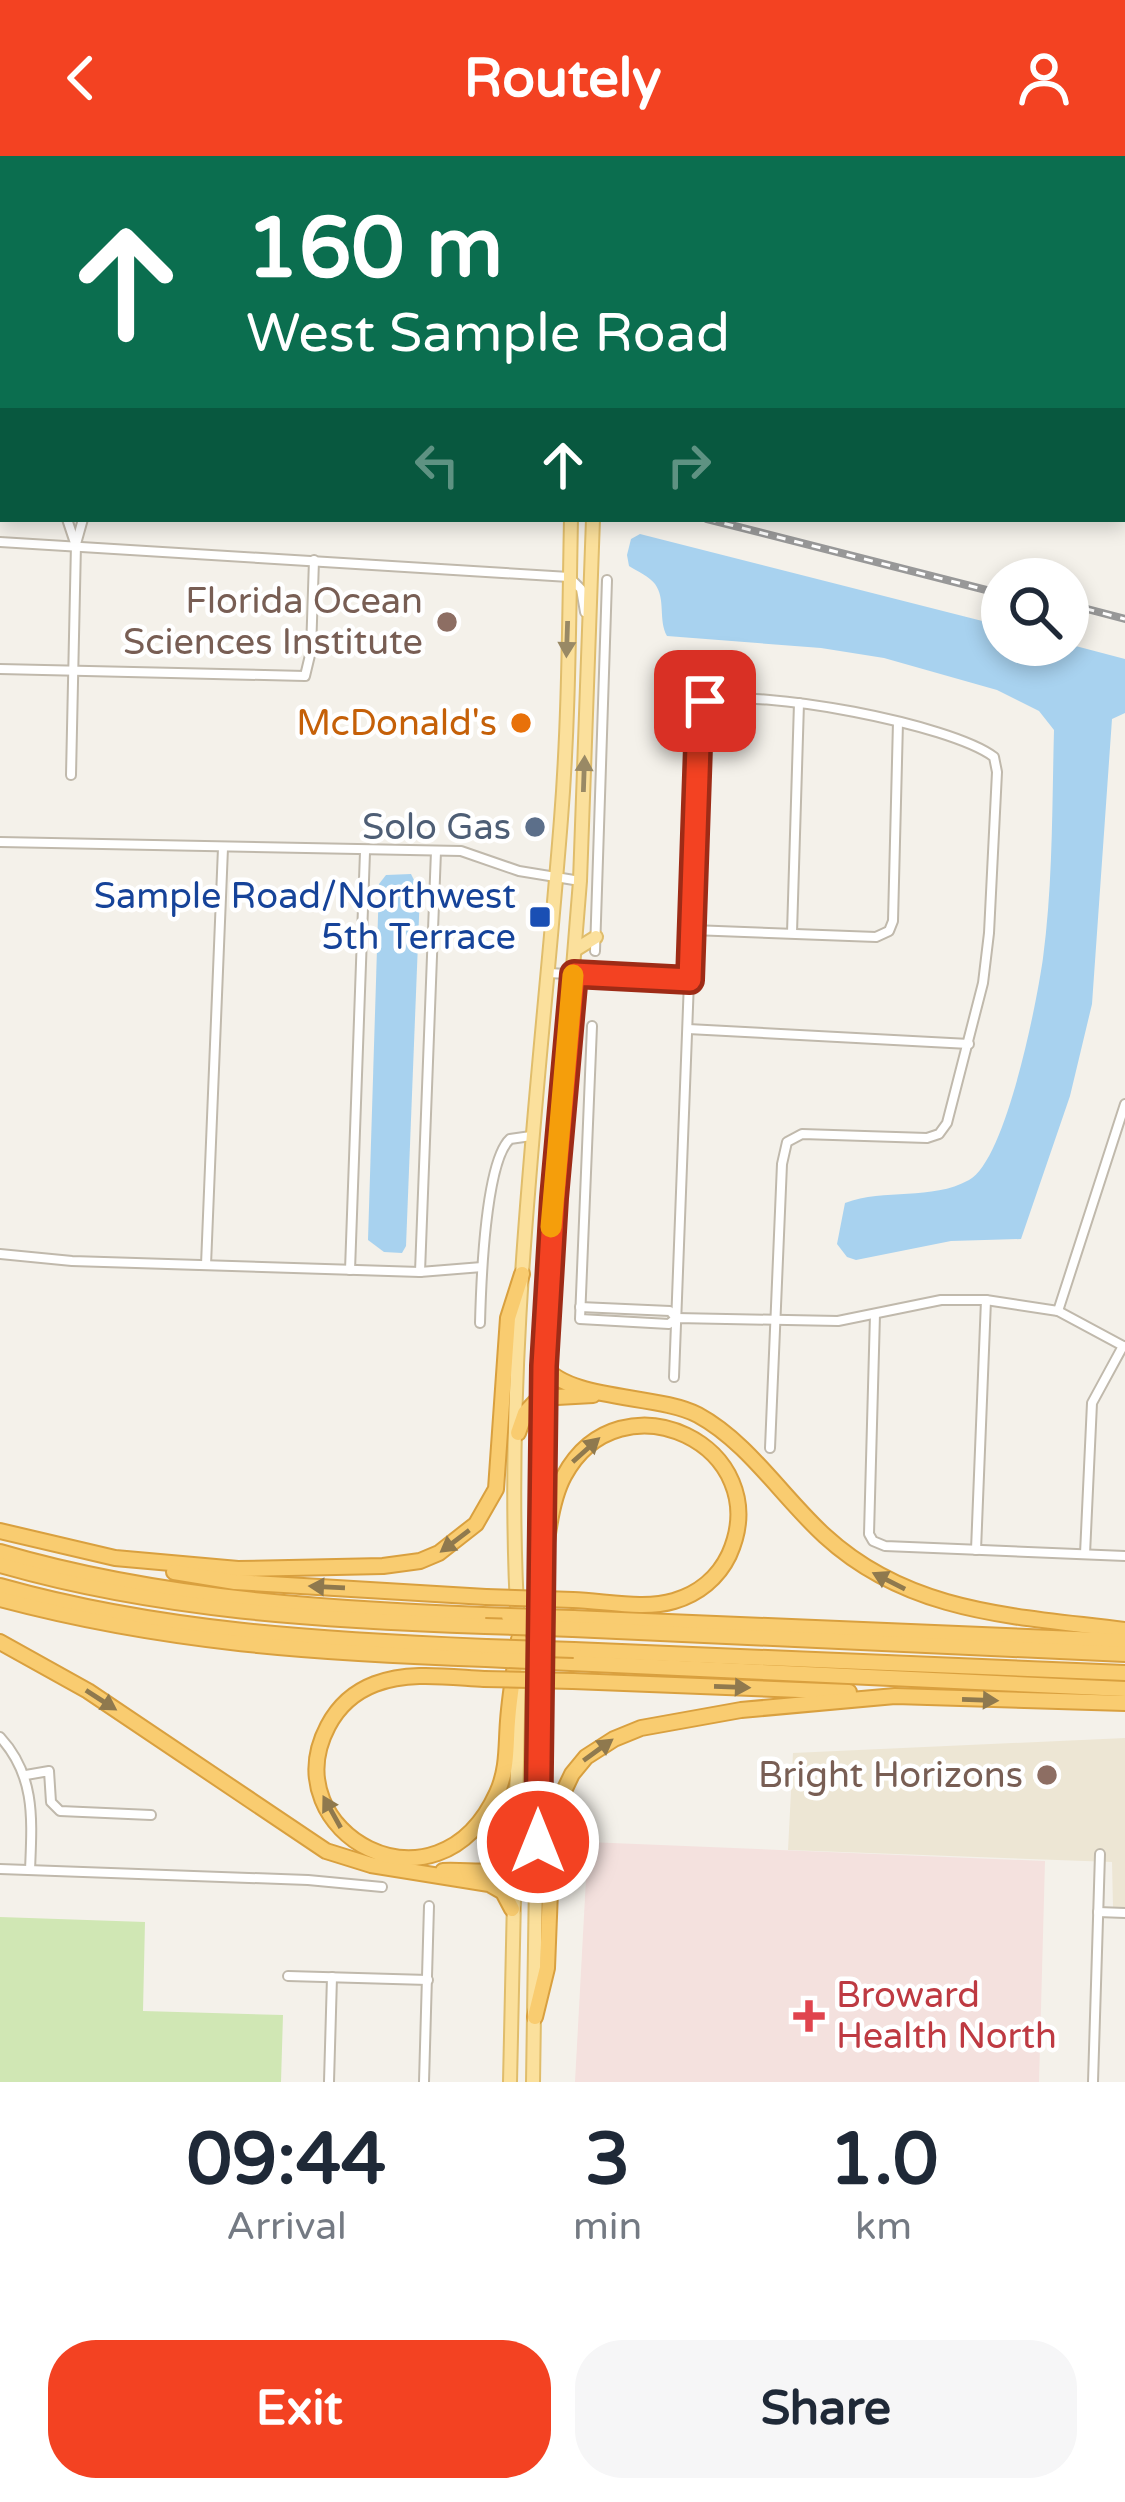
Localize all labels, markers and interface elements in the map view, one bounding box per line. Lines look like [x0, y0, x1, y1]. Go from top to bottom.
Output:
icon: back [48, 45, 114, 111]
icon: person [1011, 45, 1077, 111]
text: Routely [464, 46, 661, 111]
text: 160 m [246, 199, 503, 300]
icon: ahead [48, 204, 204, 360]
text: West Sample Road [246, 301, 730, 366]
icon: left [404, 432, 470, 498]
icon: ahead [530, 432, 596, 498]
icon: right [656, 432, 722, 498]
map controls [981, 558, 1089, 666]
button: search [981, 558, 1089, 666]
place label: Florida Ocean Sciences Institute [123, 580, 423, 664]
marker: Florida Ocean Sciences Institute [434, 609, 460, 635]
one-way arrow [558, 621, 577, 659]
pin [654, 650, 756, 752]
icon: arrive [672, 668, 738, 734]
place label: McDonald's [296, 702, 497, 745]
marker: McDonald's [508, 710, 534, 736]
one-way arrow [575, 754, 594, 792]
place label: Solo Gas [362, 806, 511, 849]
marker: Solo Gas [522, 814, 548, 840]
place label: Sample Road/Northwest 5th Terrace [94, 875, 516, 959]
marker: Sample Road/Northwest 5th Terrace [527, 904, 553, 930]
one-way arrow [572, 1437, 601, 1464]
one-way arrow [440, 1528, 471, 1553]
one-way arrow [871, 1571, 906, 1592]
one-way arrow [308, 1578, 345, 1597]
one-way arrow [714, 1678, 752, 1697]
one-way arrow [85, 1688, 118, 1710]
one-way arrow [962, 1691, 1000, 1710]
one-way arrow [582, 1739, 614, 1762]
place label: Bright Horizons [758, 1754, 1023, 1797]
marker: Bright Horizons [1034, 1762, 1060, 1788]
position arrow [475, 1779, 601, 1905]
one-way arrow [322, 1795, 343, 1829]
place label: Broward Health North [836, 1974, 1057, 2058]
marker: Broward Health North [793, 2000, 825, 2032]
text: 09:44 [187, 2117, 386, 2204]
text: 3 [585, 2117, 630, 2204]
text: 1.0 [829, 2117, 938, 2204]
text: Arrival [226, 2203, 347, 2250]
text: min [573, 2203, 642, 2250]
text: km [855, 2203, 912, 2250]
button: Exit [48, 2340, 551, 2478]
button: Share [575, 2340, 1077, 2478]

